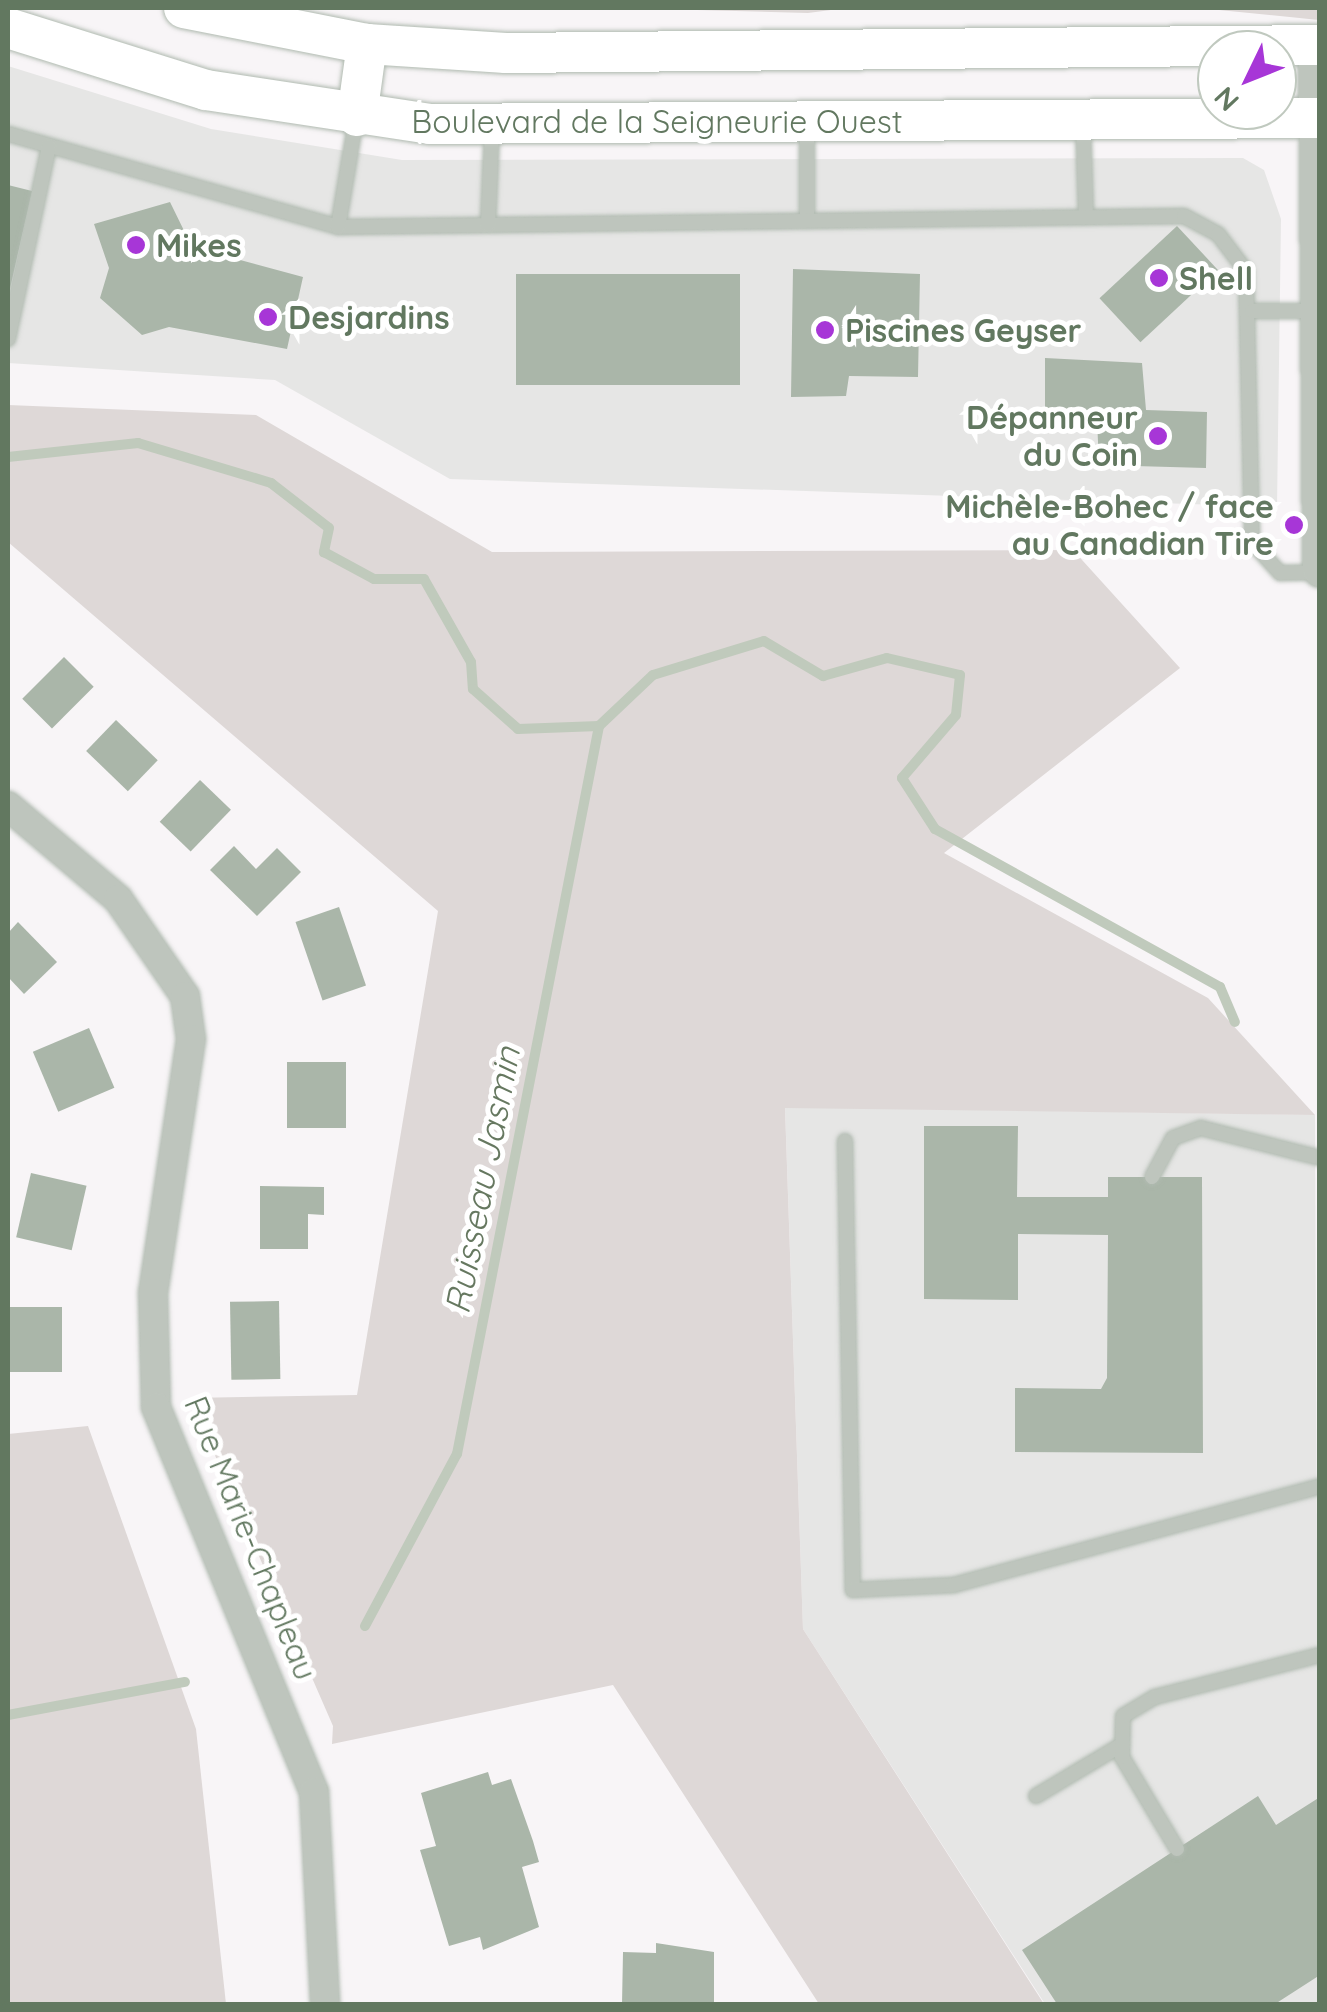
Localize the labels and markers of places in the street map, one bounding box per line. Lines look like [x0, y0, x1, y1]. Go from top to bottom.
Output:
place label: Mikes [156, 226, 242, 264]
marker: Mikes [125, 234, 147, 256]
place label: Shell [1179, 259, 1253, 297]
marker: Shell [1148, 267, 1170, 289]
place label: Desjardins [288, 298, 450, 336]
marker: Desjardins [257, 306, 279, 328]
place label: Piscines Geyser [845, 311, 1081, 349]
marker: Piscines Geyser [814, 319, 836, 341]
place label: Dépanneur du Coin [966, 399, 1138, 474]
marker: Dépanneur du Coin [1147, 425, 1169, 447]
place label: Michèle-Bohec / face au Canadian Tire [945, 488, 1274, 563]
marker: Michèle-Bohec / face au Canadian Tire [1283, 514, 1305, 536]

